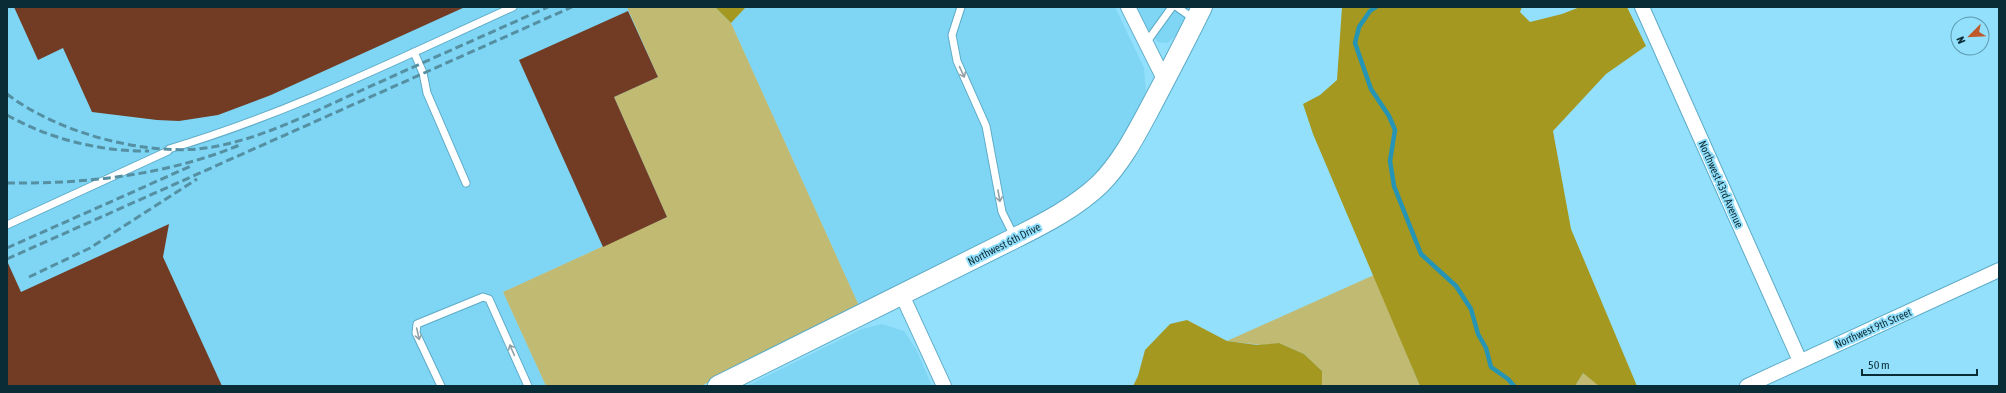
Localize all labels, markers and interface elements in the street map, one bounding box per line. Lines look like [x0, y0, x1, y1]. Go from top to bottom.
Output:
north arrow [1950, 16, 1990, 56]
text: N [1954, 35, 1968, 45]
one-way arrow [959, 66, 966, 78]
street label: Northwest 43rd Avenue [1696, 139, 1746, 229]
one-way arrow [995, 189, 1003, 202]
street label: Northwest 6th Drive [966, 221, 1042, 267]
street label: Northwest 9th Street [1833, 306, 1913, 350]
one-way arrow [415, 327, 423, 340]
one-way arrow [508, 345, 515, 357]
scale bar [1862, 351, 1977, 377]
text: 50 m [1868, 358, 1890, 372]

